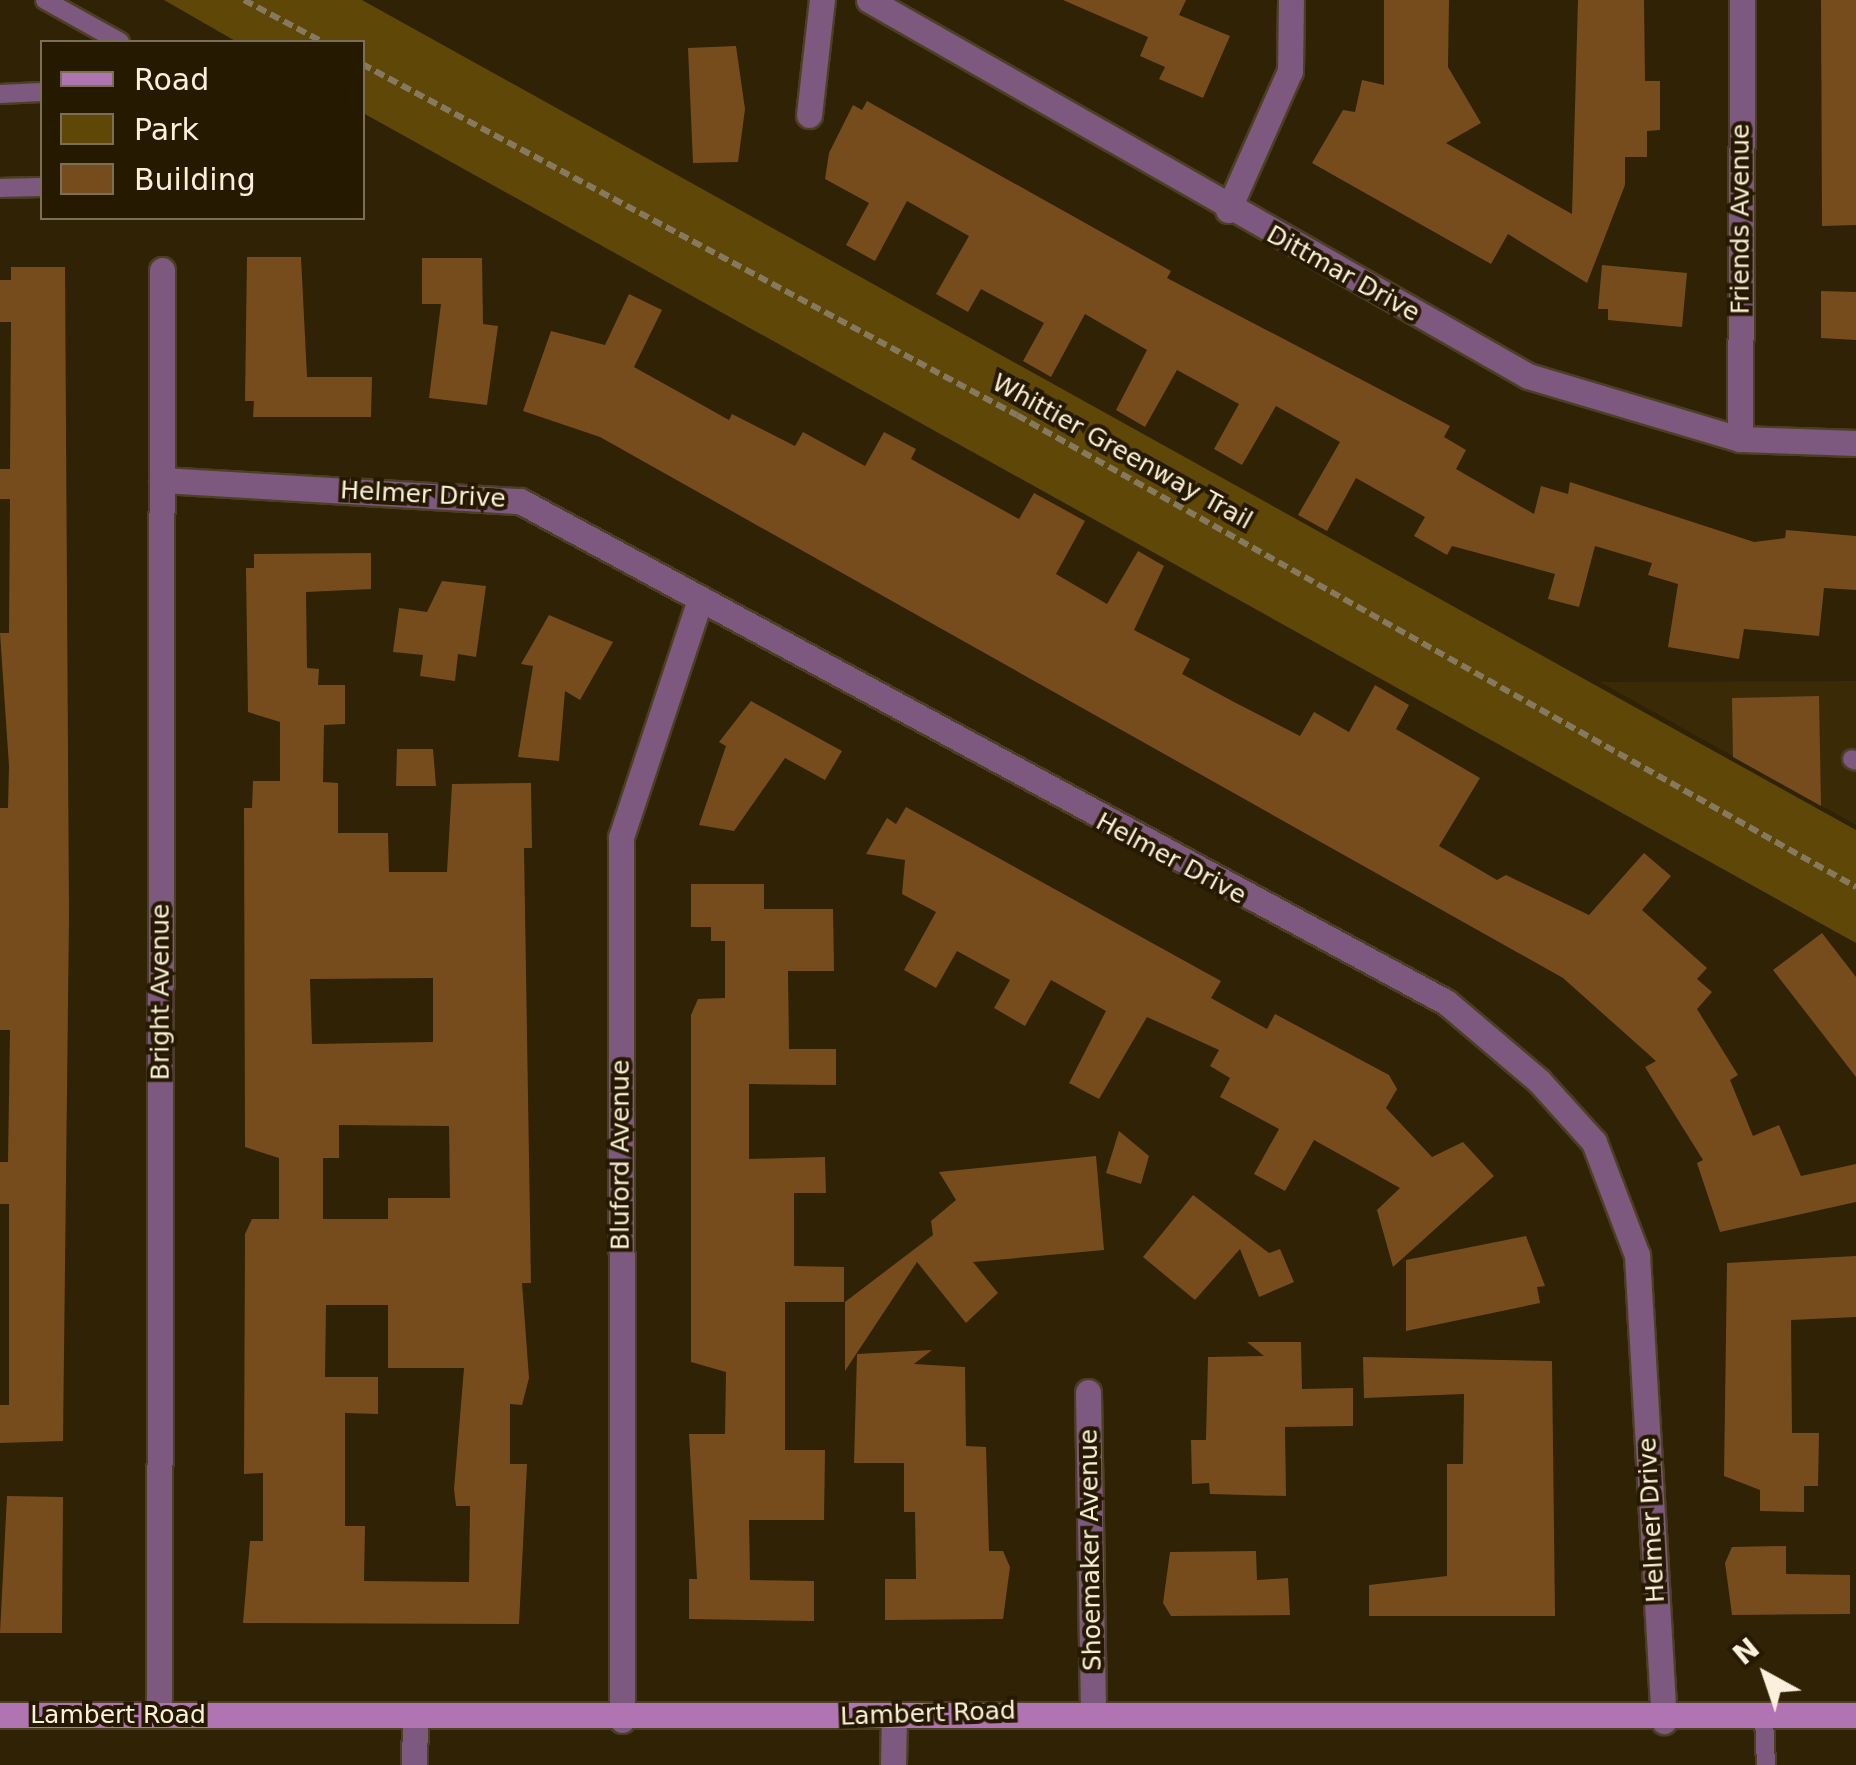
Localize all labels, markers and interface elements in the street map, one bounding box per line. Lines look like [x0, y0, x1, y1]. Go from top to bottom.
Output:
legend [40, 40, 365, 220]
text: Road [134, 62, 209, 97]
text: Park [134, 112, 199, 147]
street label: Friends Avenue [1726, 124, 1756, 314]
text: Building [134, 162, 256, 197]
street label: Dittmar Drive [1261, 220, 1425, 328]
street label: Whittier Greenway Trail [987, 368, 1257, 536]
street label: Helmer Drive [339, 476, 507, 514]
street label: Helmer Drive [1091, 807, 1251, 911]
street label: Bright Avenue [146, 904, 176, 1080]
street label: Bluford Avenue [606, 1060, 636, 1250]
street label: Shoemaker Avenue [1074, 1429, 1108, 1671]
street label: Helmer Drive [1633, 1436, 1671, 1604]
north arrow [1716, 1625, 1816, 1725]
text: N [1727, 1631, 1766, 1672]
street label: Lambert Road [840, 1696, 1016, 1732]
street label: Lambert Road [30, 1700, 206, 1730]

